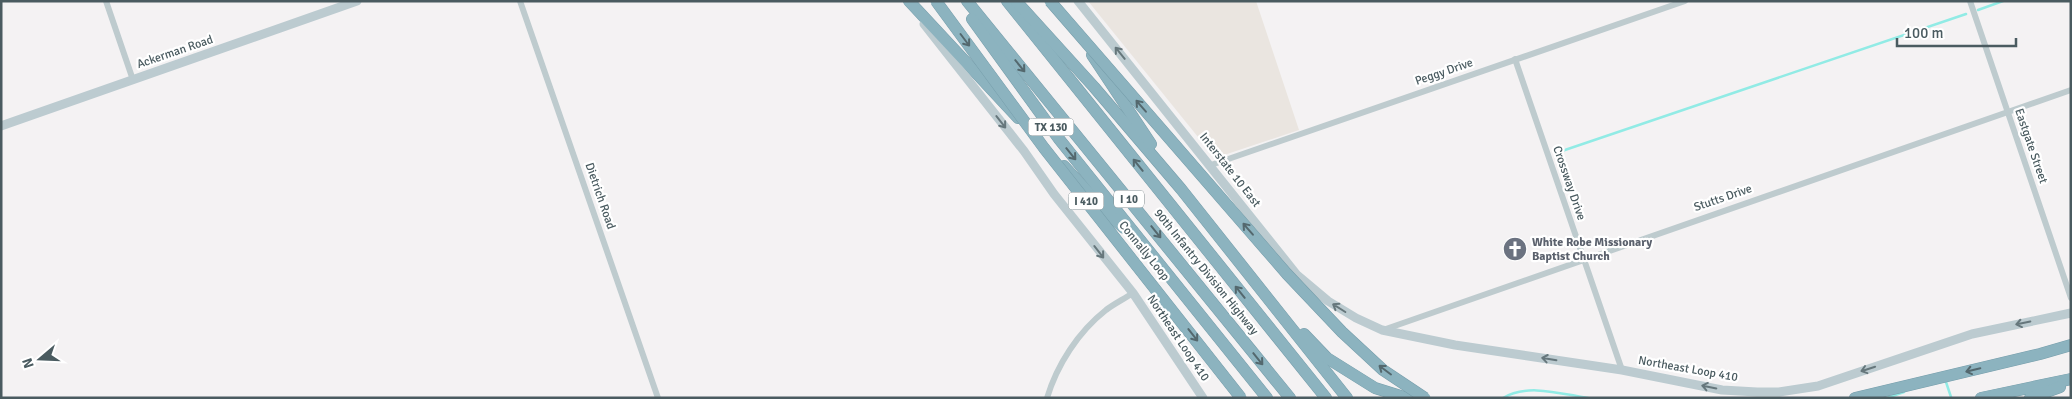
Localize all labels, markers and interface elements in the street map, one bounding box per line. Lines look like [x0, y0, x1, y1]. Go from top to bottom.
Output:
scale bar [1897, 15, 2016, 47]
text: 100 m [1904, 24, 1944, 42]
street label: Ackerman Road [135, 32, 215, 72]
one-way arrow [960, 33, 971, 46]
one-way arrow [1115, 47, 1126, 60]
street label: Peggy Drive [1413, 55, 1475, 89]
one-way arrow [1015, 59, 1026, 72]
one-way arrow [1136, 99, 1147, 112]
street label: Eastgate Street [2011, 106, 2051, 186]
one-way arrow [995, 116, 1006, 129]
road number: TX 130 [1028, 118, 1074, 136]
street label: Interstate 10 East [1196, 130, 1264, 210]
street label: Crossway Drive [1549, 144, 1589, 222]
one-way arrow [1065, 147, 1076, 160]
one-way arrow [1133, 159, 1144, 172]
street label: Dietrich Road [582, 161, 618, 231]
street label: Stutts Drive [1692, 181, 1754, 215]
road number: I 10 [1114, 190, 1144, 208]
road number: I 410 [1068, 192, 1104, 210]
street label: 90th Infantry Division Highway [1151, 206, 1262, 338]
street label: Connally Loop [1115, 218, 1173, 284]
one-way arrow [1242, 222, 1253, 235]
one-way arrow [1151, 226, 1162, 239]
place label: White Robe Missionary Baptist Church [1532, 235, 1652, 264]
church icon: White Robe Missionary Baptist Church [1502, 236, 1528, 262]
one-way arrow [1094, 245, 1105, 258]
one-way arrow [1234, 286, 1245, 299]
street label: Northeast Loop 410 [1144, 292, 1212, 384]
one-way arrow [1333, 302, 1347, 312]
one-way arrow [2016, 319, 2032, 328]
one-way arrow [1187, 328, 1198, 341]
north arrow [15, 334, 65, 384]
one-way arrow [1253, 352, 1264, 365]
street label: Northeast Loop 410 [1637, 353, 1739, 385]
one-way arrow [1541, 354, 1557, 364]
text: N [19, 356, 38, 370]
one-way arrow [1379, 365, 1392, 376]
one-way arrow [1860, 365, 1876, 374]
one-way arrow [1965, 366, 1981, 375]
one-way arrow [1701, 382, 1717, 391]

